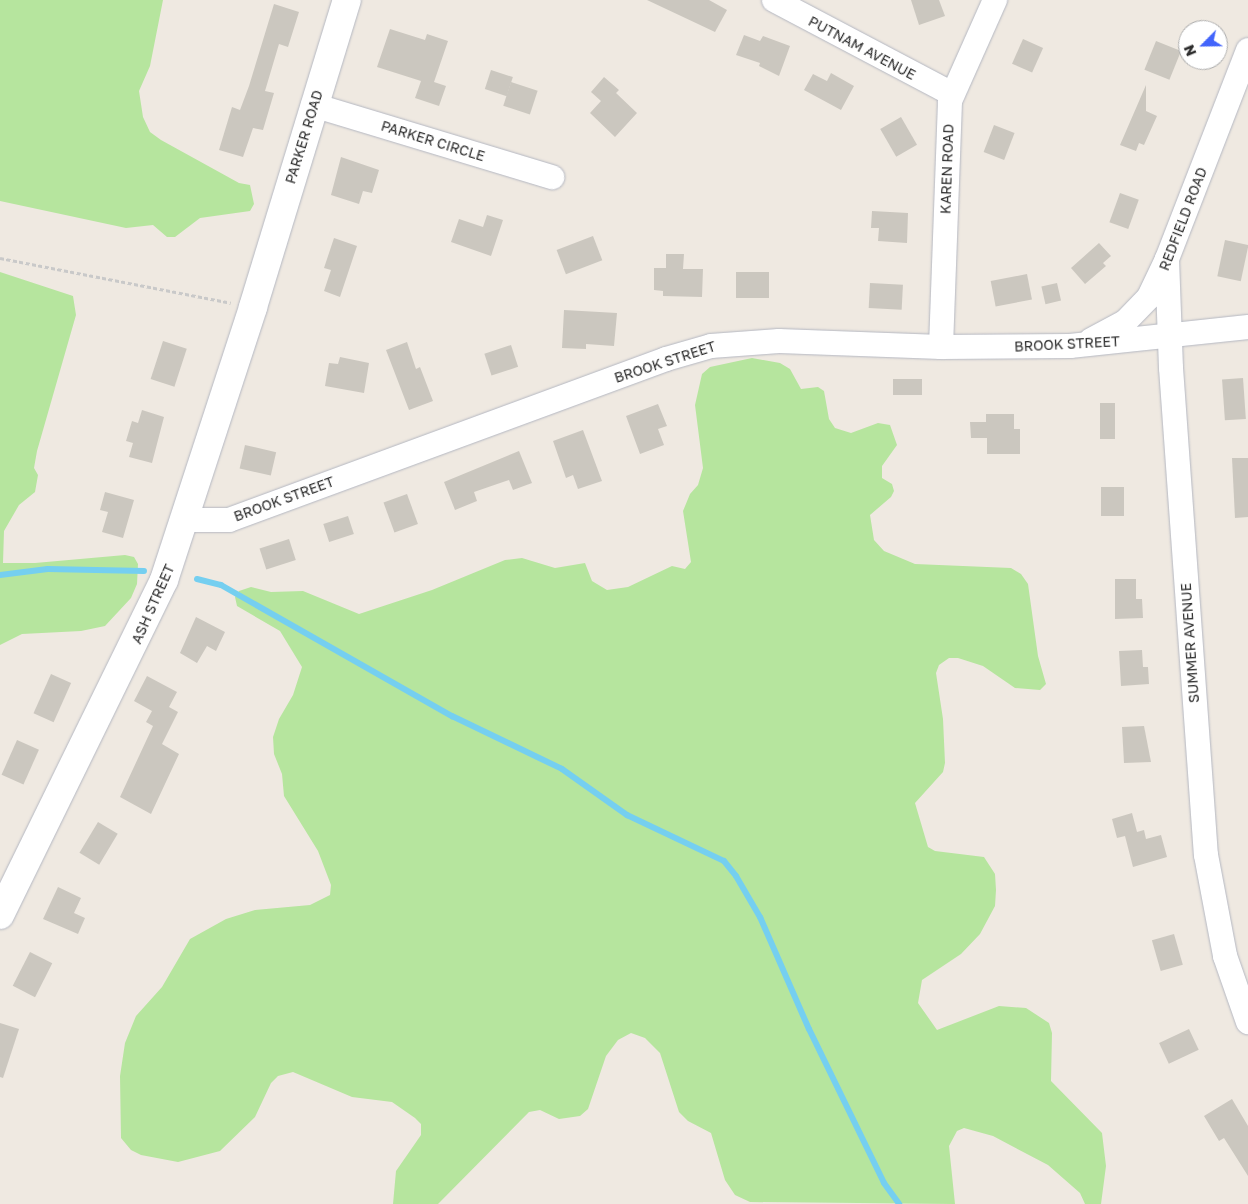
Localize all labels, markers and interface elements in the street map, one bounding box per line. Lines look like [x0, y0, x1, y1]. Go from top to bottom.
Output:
street label: PUTNAM AVENUE [805, 13, 919, 83]
north arrow [1178, 20, 1228, 70]
text: N [1180, 42, 1200, 59]
street label: PARKER ROAD [282, 88, 326, 186]
street label: PARKER CIRCLE [379, 117, 487, 165]
street label: KAREN ROAD [937, 124, 957, 214]
street label: REDFIELD ROAD [1156, 165, 1210, 273]
street label: BROOK STREET [1014, 333, 1120, 355]
street label: BROOK STREET [612, 338, 718, 386]
street label: BROOK STREET [231, 473, 337, 525]
street label: ASH STREET [128, 562, 178, 646]
street label: SUMMER AVENUE [1177, 582, 1203, 704]

